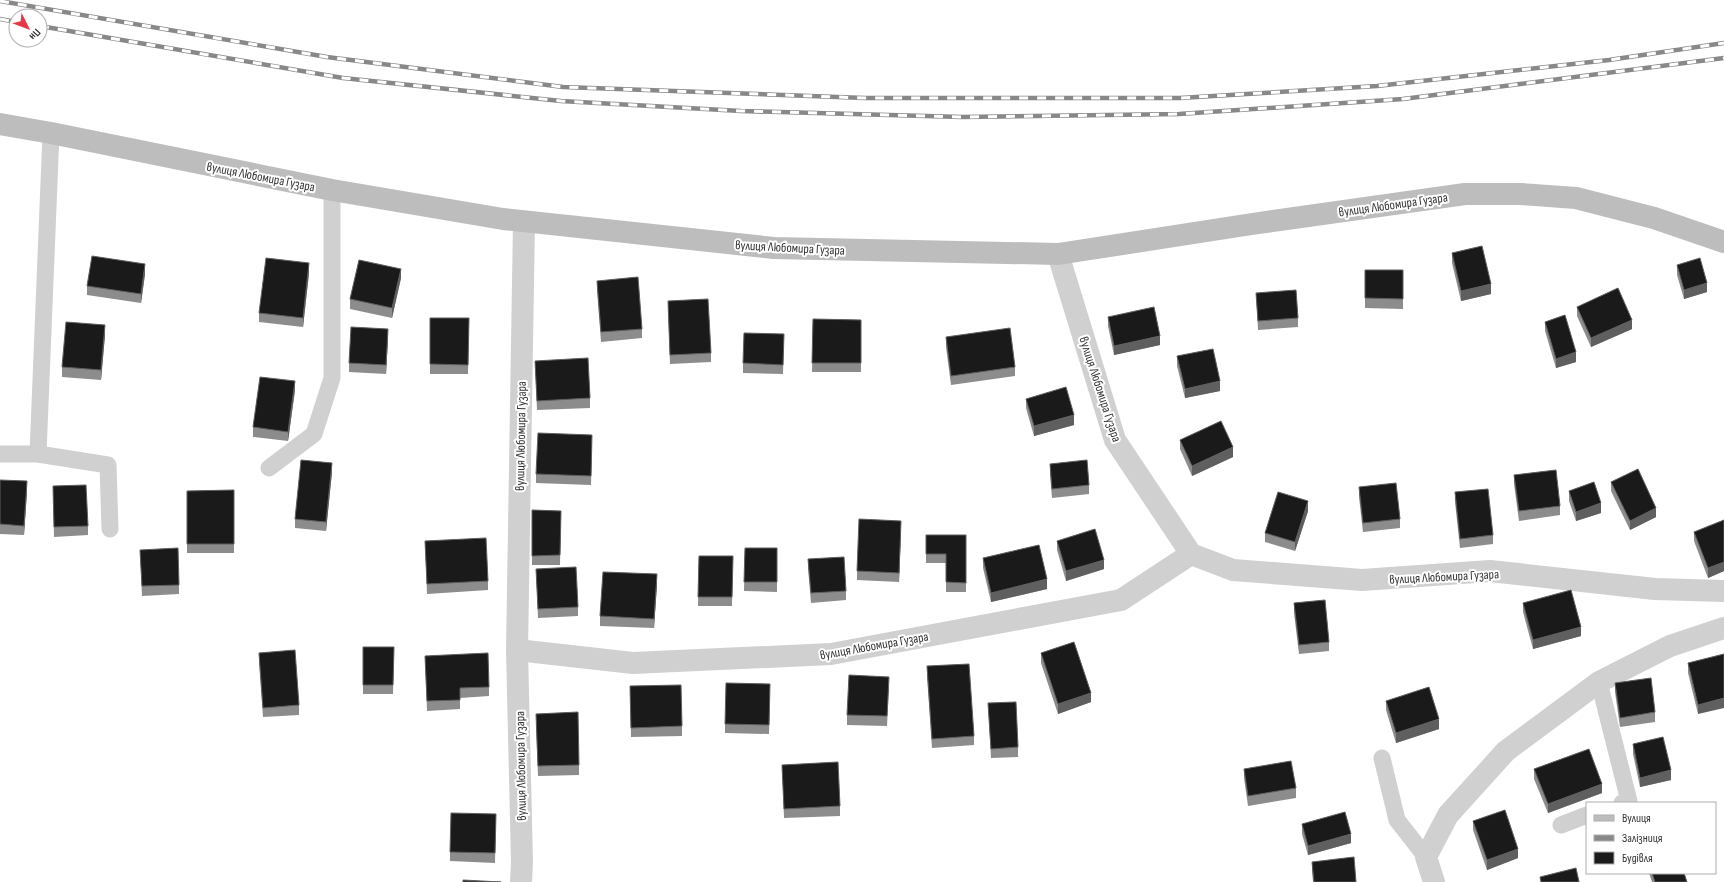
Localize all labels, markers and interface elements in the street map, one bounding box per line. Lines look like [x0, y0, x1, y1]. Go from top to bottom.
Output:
north arrow [8, 8, 48, 48]
text: Пн [27, 26, 43, 43]
street label: вулиця Любомира Гузара [205, 159, 316, 195]
street label: вулиця Любомира Гузара [1338, 189, 1449, 221]
street label: вулиця Любомира Гузара [735, 237, 845, 259]
street label: вулиця Любомира Гузара [1075, 335, 1125, 444]
street label: вулиця Любомира Гузара [512, 381, 530, 491]
street label: вулиця Любомира Гузара [1389, 566, 1499, 588]
street label: вулиця Любомира Гузара [819, 629, 930, 663]
street label: вулиця Любомира Гузара [512, 711, 530, 821]
legend [1586, 802, 1716, 874]
text: Вулиця [1622, 811, 1651, 826]
text: Залізниця [1622, 831, 1663, 846]
text: Будівля [1622, 851, 1653, 866]

